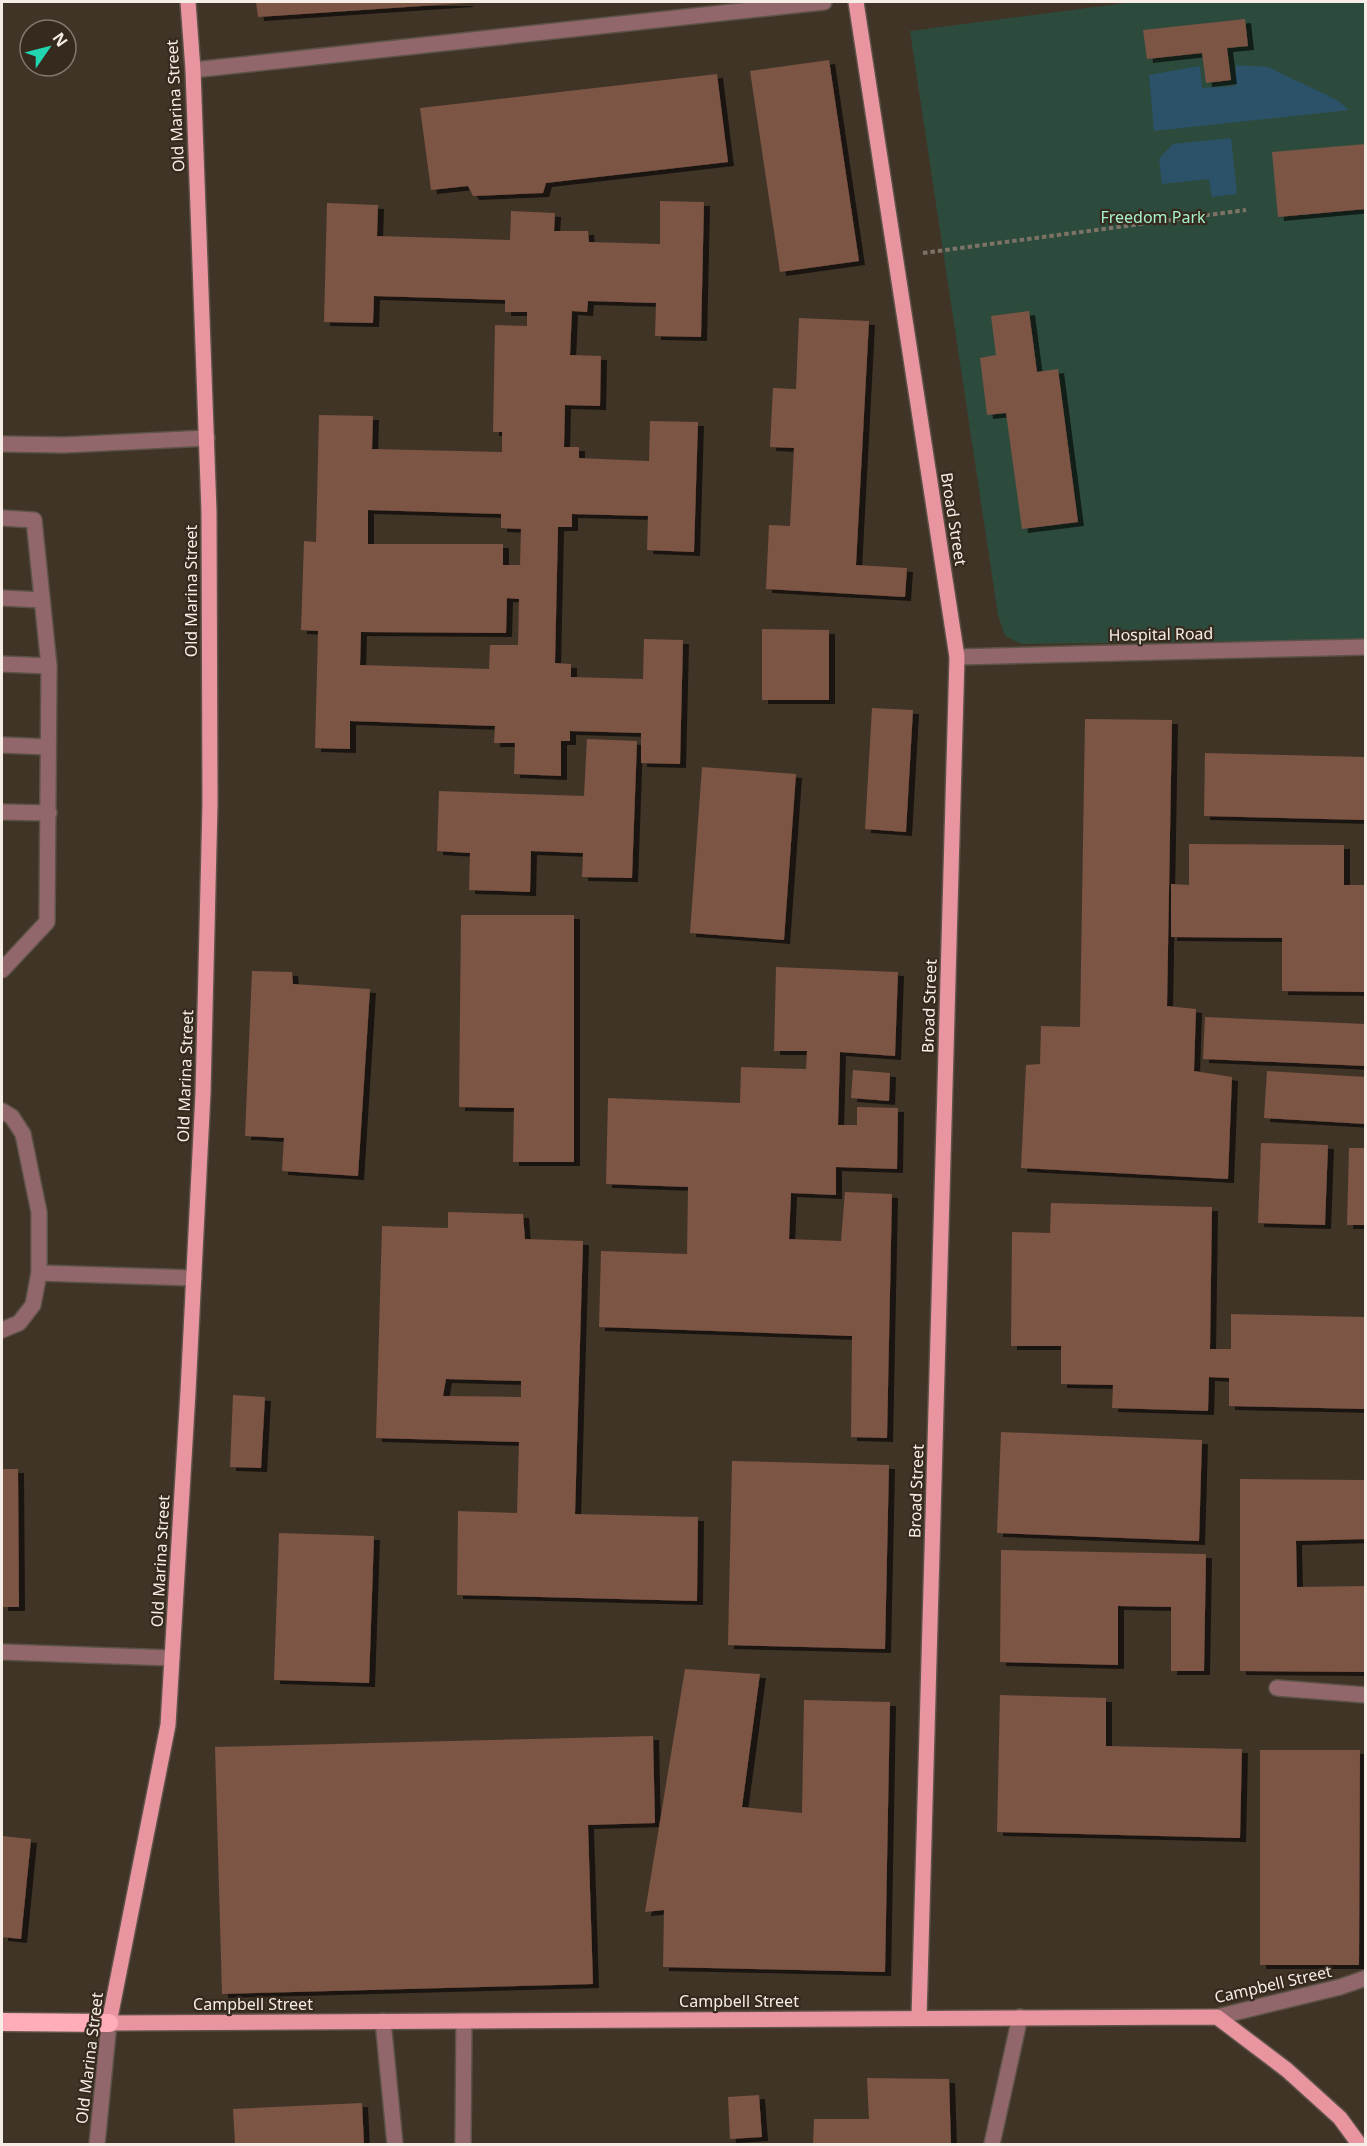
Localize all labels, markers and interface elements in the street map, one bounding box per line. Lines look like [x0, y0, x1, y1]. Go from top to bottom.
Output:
north arrow [18, 18, 78, 78]
text: N [48, 28, 73, 51]
street label: Old Marina Street [161, 39, 189, 173]
park label: Freedom Park [1100, 206, 1206, 228]
street label: Broad Street [936, 471, 972, 567]
street label: Old Marina Street [180, 525, 202, 657]
street label: Hospital Road [1108, 622, 1214, 646]
street label: Broad Street [916, 958, 942, 1053]
street label: Old Marina Street [172, 1009, 198, 1143]
street label: Broad Street [903, 1443, 929, 1538]
street label: Old Marina Street [146, 1494, 174, 1628]
street label: Campbell Street [1212, 1960, 1334, 2008]
street label: Campbell Street [679, 1990, 799, 2012]
street label: Old Marina Street [70, 1991, 108, 2125]
street label: Campbell Street [193, 1993, 313, 2015]

